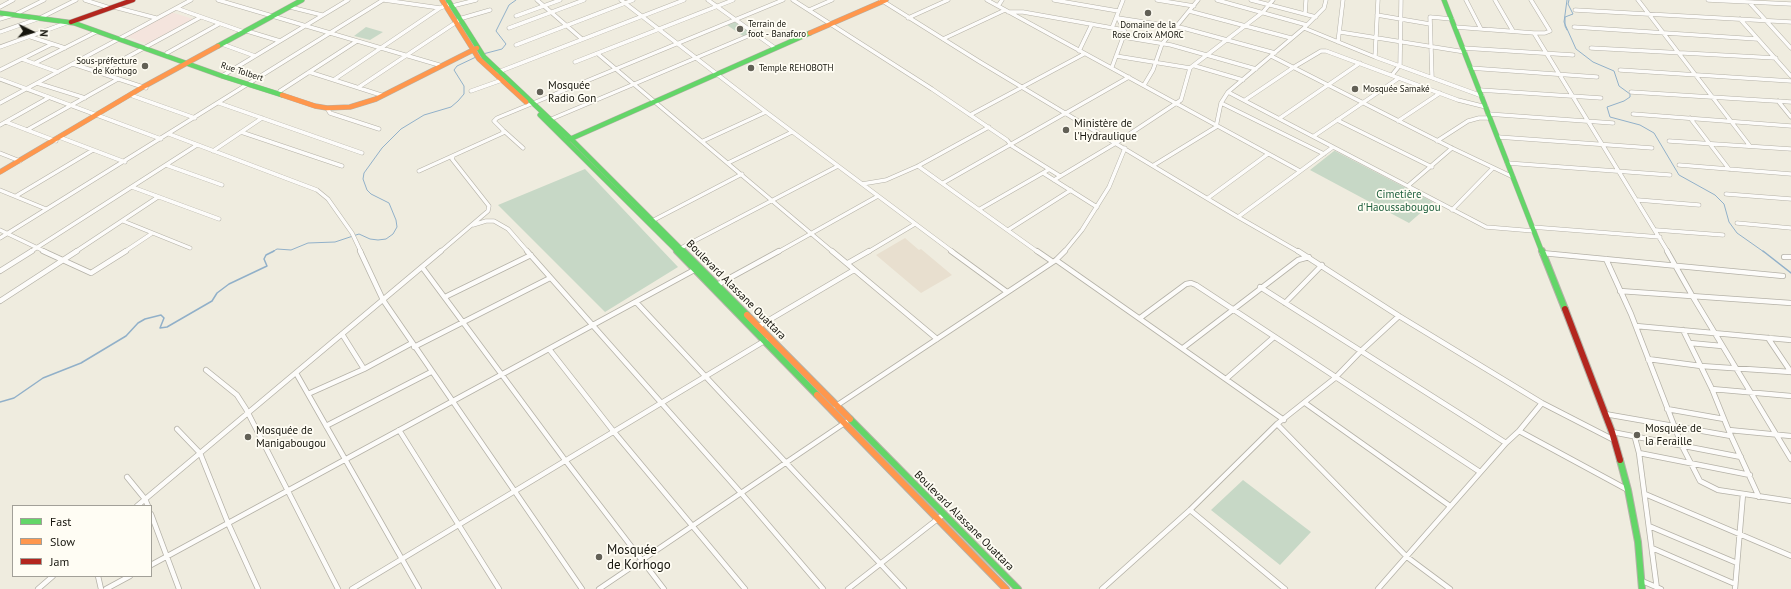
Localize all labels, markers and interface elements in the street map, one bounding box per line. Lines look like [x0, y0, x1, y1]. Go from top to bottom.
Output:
marker: Domaine de la Rose Croix AMORC [1143, 8, 1153, 18]
north arrow [12, 12, 52, 52]
place label: Terrain de foot - Banaforo [748, 19, 806, 40]
place label: Domaine de la Rose Croix AMORC [1112, 20, 1184, 41]
marker: Terrain de foot - Banaforo [735, 24, 745, 34]
text: N [37, 29, 51, 37]
place label: Sous-préfecture de Korhogo [76, 56, 137, 77]
street label: Rue Tolbert [219, 60, 265, 84]
marker: Sous-préfecture de Korhogo [140, 61, 150, 71]
marker: Temple REHOBOTH [746, 63, 756, 73]
place label: Temple REHOBOTH [759, 63, 834, 73]
place label: Mosquée Radio Gon [548, 79, 596, 105]
marker: Mosquée Samaké [1350, 84, 1360, 94]
place label: Mosquée Samaké [1363, 84, 1430, 94]
marker: Mosquée Radio Gon [535, 87, 545, 97]
place label: Ministère de l'Hydraulique [1074, 117, 1137, 143]
marker: Ministère de l'Hydraulique [1061, 125, 1071, 135]
park label: Cimetière d'Haoussabougou [1357, 188, 1441, 214]
street label: Boulevard Alassane Ouattara [683, 237, 789, 343]
place label: Mosquée de la Feraille [1645, 422, 1702, 448]
place label: Mosquée de Manigabougou [256, 424, 326, 450]
marker: Mosquée de la Feraille [1632, 430, 1642, 440]
marker: Mosquée de Manigabougou [243, 432, 253, 442]
street label: Boulevard Alassane Ouattara [911, 468, 1017, 574]
legend [12, 505, 152, 577]
text: Fast [50, 514, 71, 529]
text: Slow [50, 534, 75, 549]
place label: Mosquée de Korhogo [607, 542, 671, 573]
marker: Mosquée de Korhogo [594, 552, 604, 562]
text: Jam [50, 554, 69, 569]

